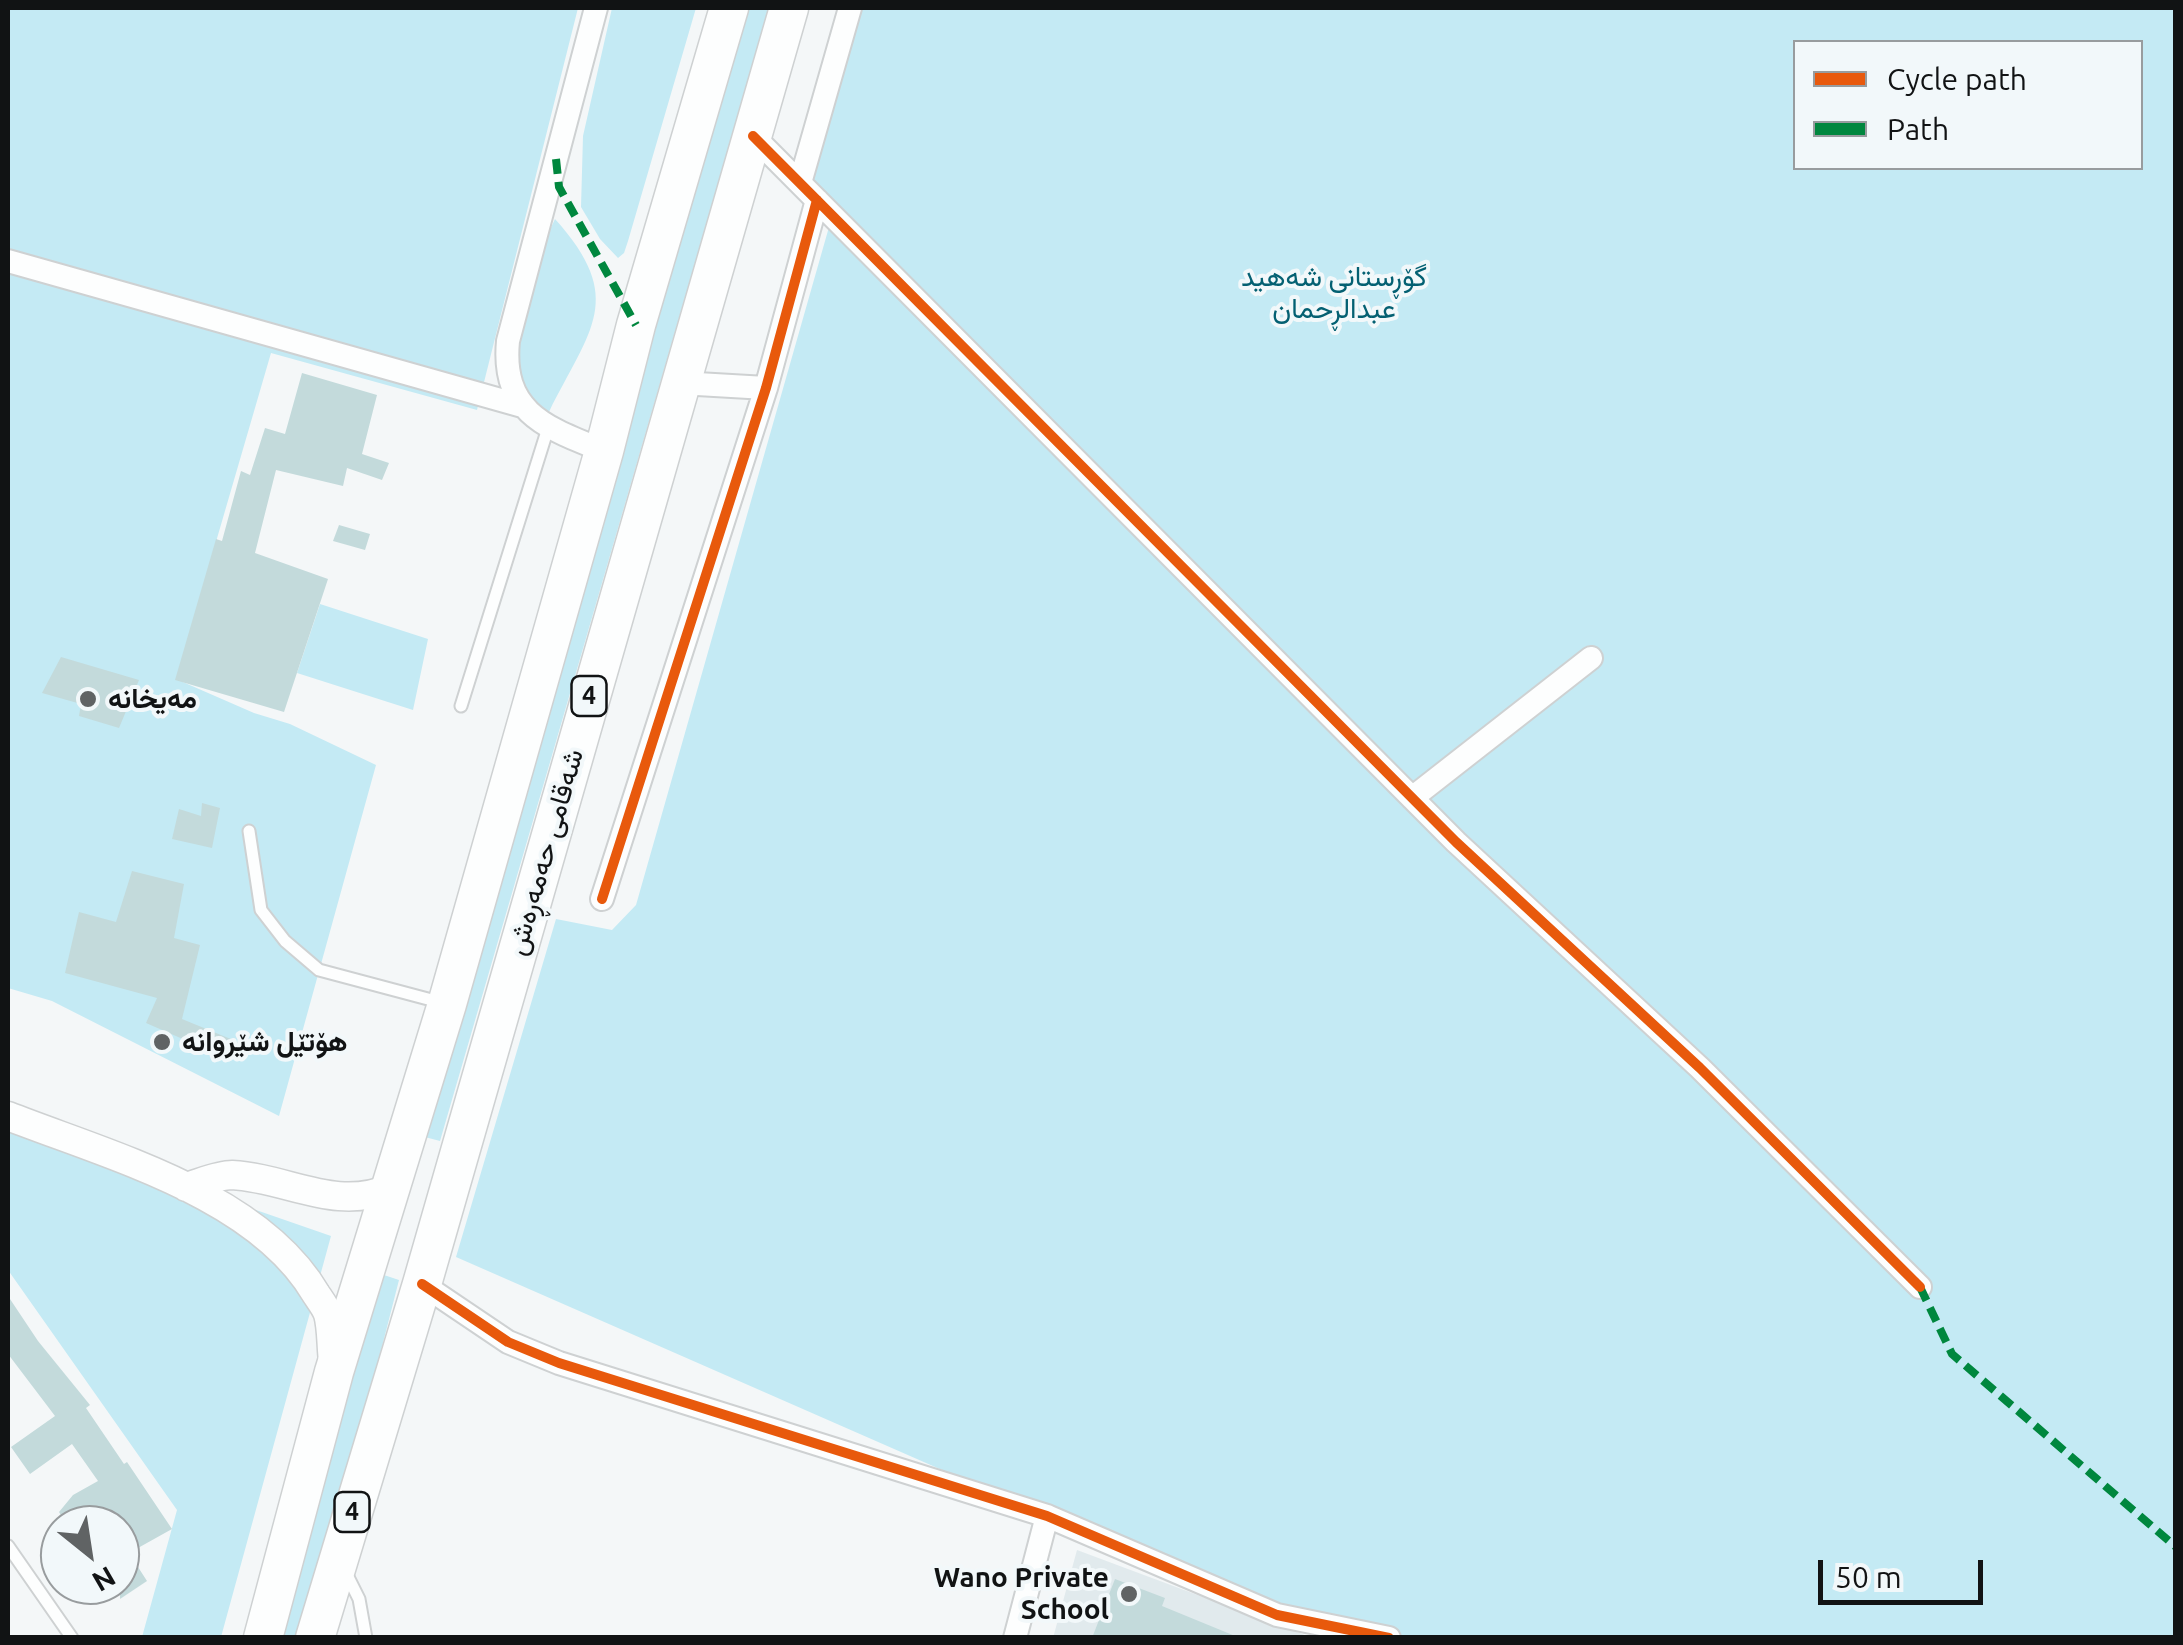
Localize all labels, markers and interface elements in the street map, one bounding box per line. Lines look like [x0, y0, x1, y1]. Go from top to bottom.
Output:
legend [1793, 40, 2143, 170]
text: Cycle path [1887, 62, 2027, 96]
text: Path [1887, 112, 1949, 146]
park label: گۆڕستانی شەهید عبدالڕحمان [1241, 260, 1427, 326]
road number: 4 [572, 676, 606, 716]
place label: مەیخانە [108, 682, 197, 716]
marker: مەیخانە [77, 688, 99, 710]
street label: شەقامی حەمەڕەش [499, 745, 591, 959]
place label: هۆتێل شێروانە [182, 1025, 348, 1059]
marker: هۆتێل شێروانە [151, 1031, 173, 1053]
road number: 4 [334, 1492, 370, 1532]
north arrow [40, 1505, 140, 1605]
scale bar [1823, 1540, 1988, 1602]
text: 50 m [1835, 1560, 1902, 1594]
text: N [87, 1561, 121, 1598]
place label: Wano Private School [934, 1561, 1109, 1627]
marker: Wano Private School [1118, 1583, 1140, 1605]

